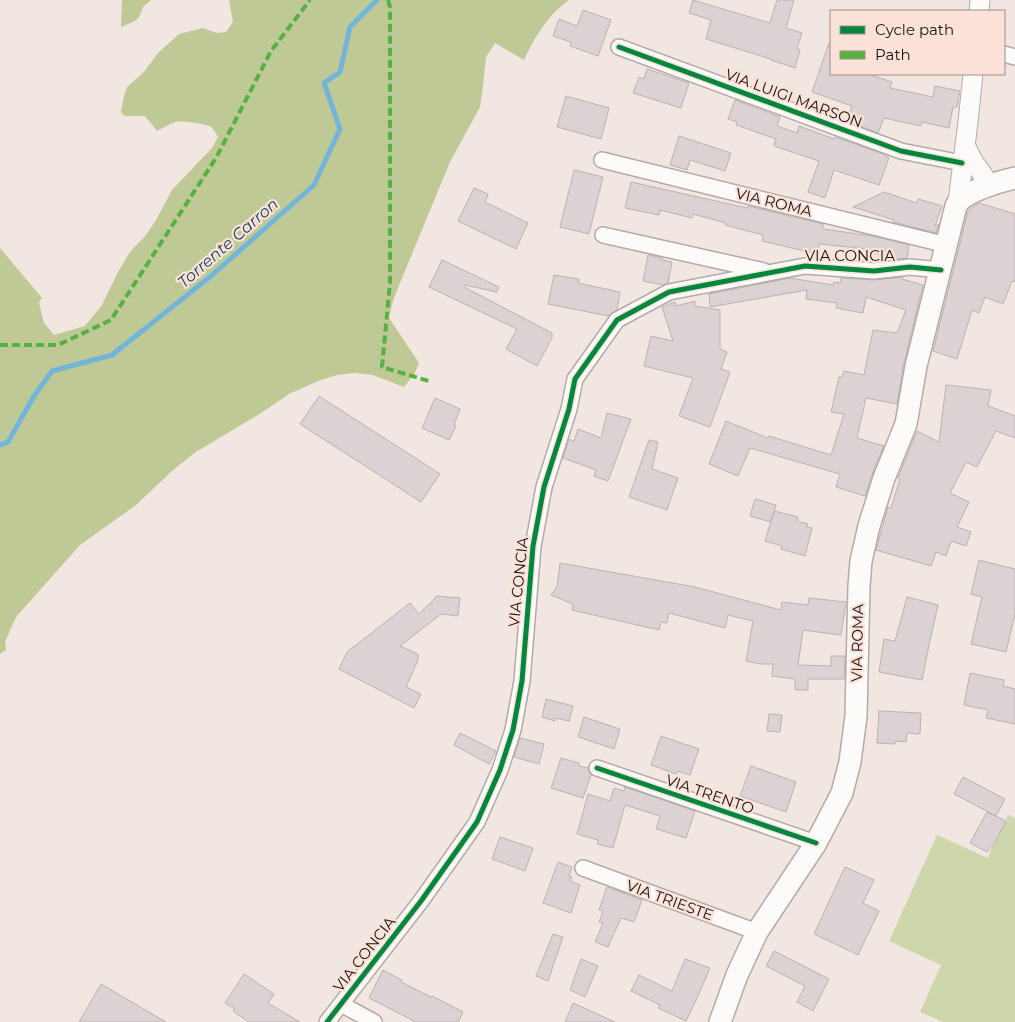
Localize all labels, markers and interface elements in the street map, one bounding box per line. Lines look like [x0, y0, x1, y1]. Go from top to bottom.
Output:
legend [830, 10, 1005, 75]
text: Cycle path [875, 20, 954, 39]
text: Path [875, 45, 911, 64]
street label: VIA LUIGI MARSON [723, 64, 865, 132]
street label: VIA ROMA [734, 183, 814, 221]
water label: Torrente Carron [174, 194, 282, 292]
street label: VIA CONCIA [805, 246, 895, 265]
street label: VIA CONCIA [504, 536, 532, 628]
street label: VIA ROMA [847, 604, 867, 682]
street label: VIA TRENTO [663, 770, 757, 818]
street label: VIA TRIESTE [624, 875, 716, 925]
street label: VIA CONCIA [329, 912, 399, 995]

